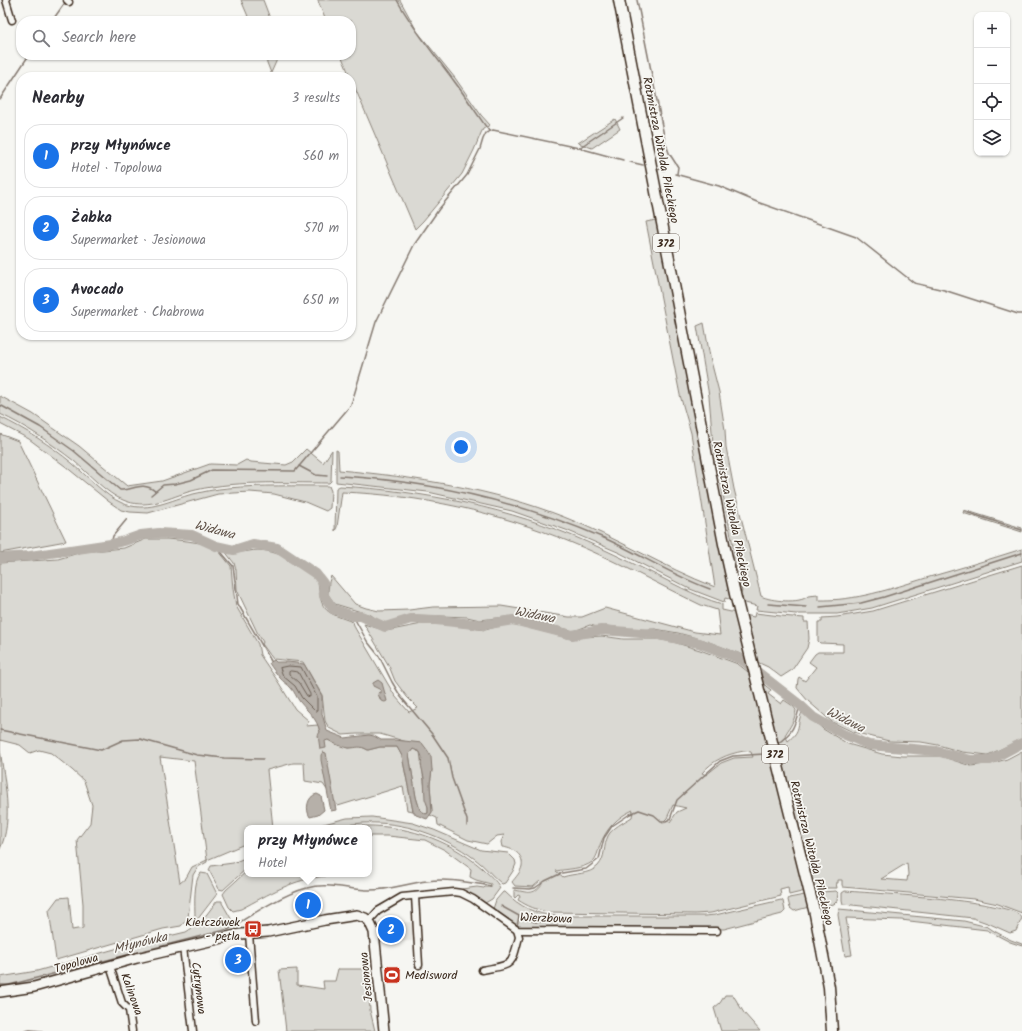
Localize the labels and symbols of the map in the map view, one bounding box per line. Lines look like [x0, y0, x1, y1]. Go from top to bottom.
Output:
street label: Rotmistrza Witolda Pileckiego [637, 75, 684, 225]
road number: 372 [653, 234, 679, 252]
your location [451, 437, 471, 457]
street label: Rotmistrza Witolda Pileckiego [707, 439, 756, 589]
water label: Widawa [192, 515, 238, 546]
water label: Widawa [513, 601, 558, 630]
water label: Widawa [822, 702, 869, 739]
road number: 372 [762, 745, 788, 763]
street label: Rotmistrza Witolda Pileckiego [784, 779, 839, 928]
pin: 1 [295, 890, 321, 920]
street label: Wierzbowa [519, 908, 573, 929]
place label: Kiełczówek - pętla [185, 913, 240, 946]
pin: 2 [378, 915, 404, 945]
bus stop icon: Kiełczówek - pętla [243, 919, 263, 939]
water label: Młynówka [111, 926, 170, 960]
pin: 3 [225, 945, 251, 975]
street label: Topolowa [52, 948, 101, 979]
street label: Jesionowa [354, 951, 379, 1003]
street label: Cytrynowa [186, 961, 211, 1016]
sports icon: Medisword [382, 965, 402, 985]
place label: Medisword [405, 966, 458, 985]
street label: Kalinowa [115, 970, 148, 1018]

